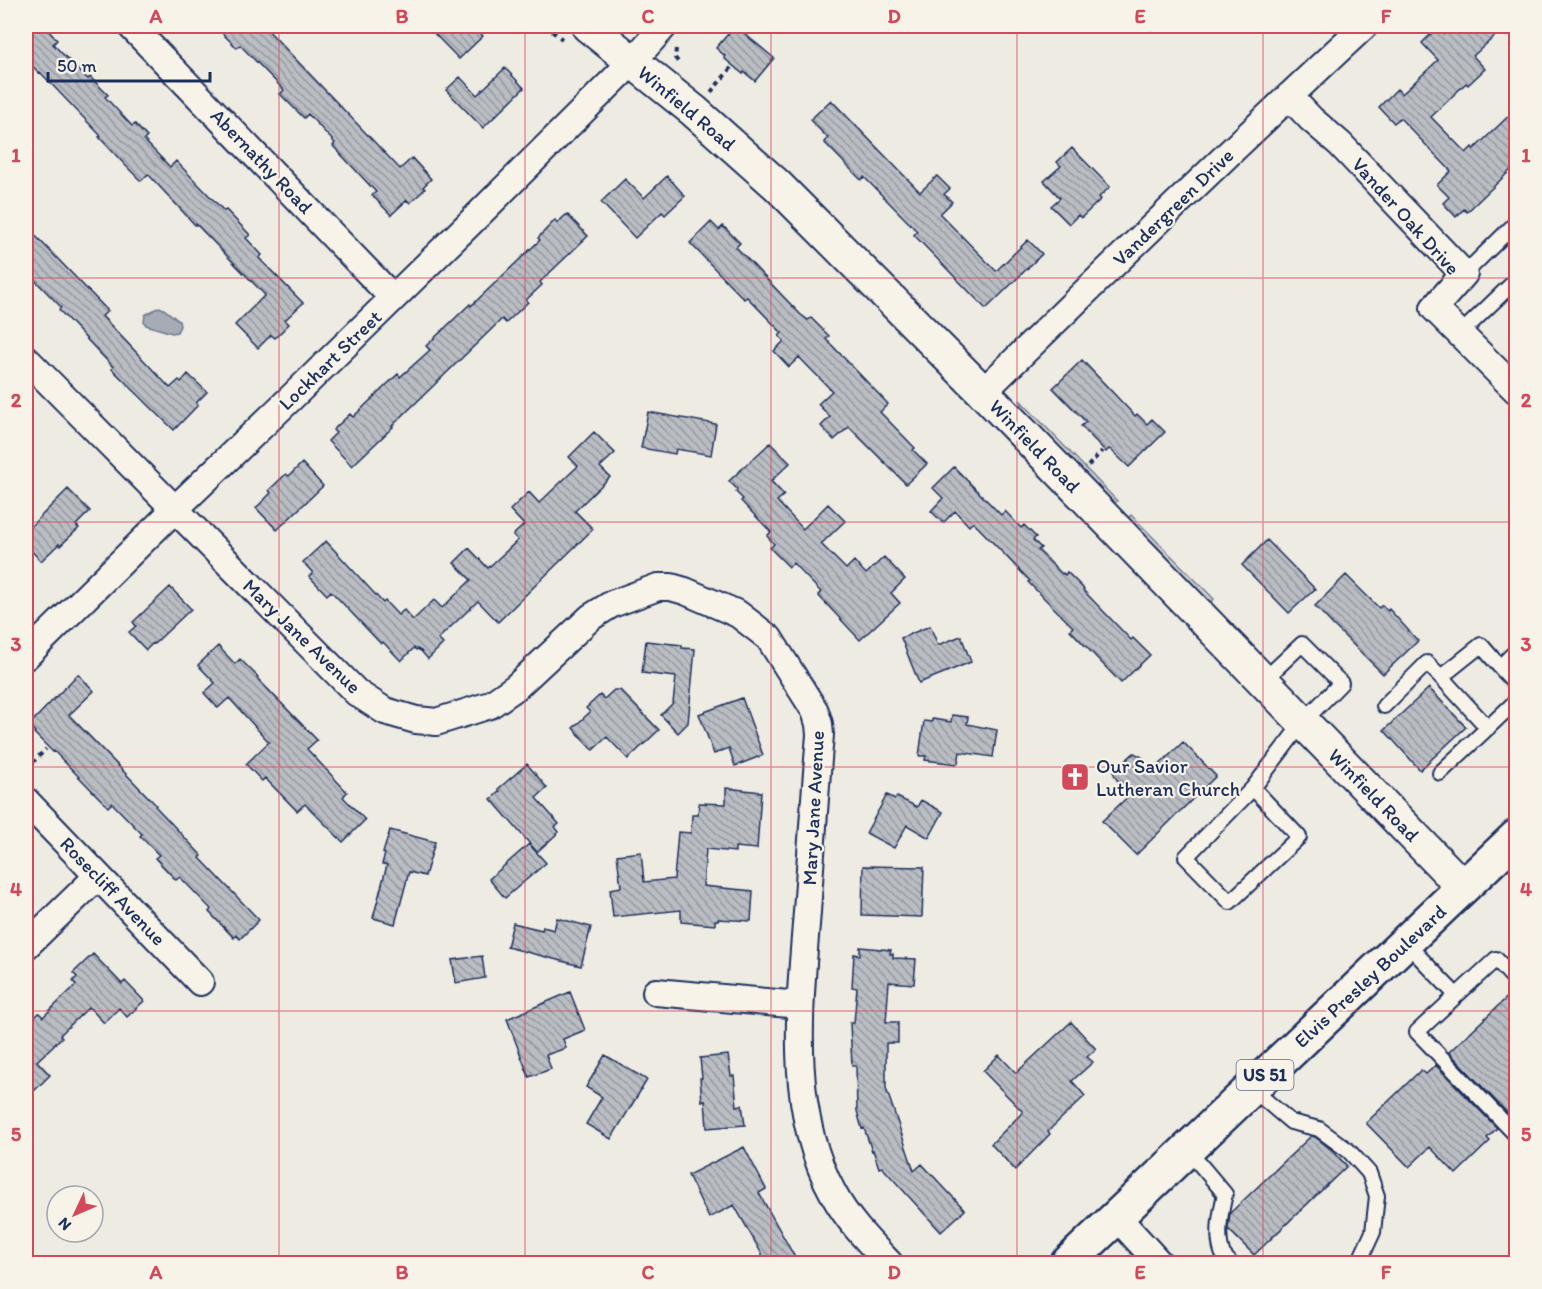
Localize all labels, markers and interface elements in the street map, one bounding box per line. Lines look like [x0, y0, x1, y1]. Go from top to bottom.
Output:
text: A [149, 4, 163, 28]
text: B [396, 4, 409, 28]
text: C [642, 4, 655, 28]
text: D [887, 4, 901, 28]
text: E [1134, 4, 1146, 28]
text: F [1381, 4, 1392, 28]
scale bar [48, 45, 210, 83]
text: 50 m [57, 55, 97, 77]
street label: Winfield Road [633, 60, 741, 156]
street label: Abernathy Road [206, 103, 318, 219]
text: 1 [11, 143, 21, 167]
street label: Vandergreen Drive [1108, 143, 1238, 271]
text: 1 [1521, 143, 1531, 167]
street label: Vander Oak Drive [1347, 152, 1465, 280]
street label: Lockhart Street [274, 305, 387, 415]
text: 2 [11, 388, 22, 412]
text: 2 [1521, 388, 1532, 412]
street label: Winfield Road [985, 394, 1085, 498]
street label: Mary Jane Avenue [238, 574, 366, 698]
text: 3 [11, 632, 22, 656]
text: 3 [1521, 632, 1532, 656]
street label: Mary Jane Avenue [797, 730, 829, 886]
street label: Winfield Road [1324, 743, 1424, 847]
place label: Our Savior Lutheran Church [1096, 754, 1240, 801]
church icon: Our Savior Lutheran Church [1059, 761, 1091, 793]
street label: Rosecliff Avenue [55, 832, 171, 950]
text: 4 [10, 877, 22, 901]
text: 4 [1520, 877, 1532, 901]
street label: Elvis Presley Boulevard [1289, 899, 1451, 1053]
road number: US 51 [1236, 1060, 1294, 1090]
text: 5 [11, 1122, 22, 1146]
text: 5 [1521, 1122, 1532, 1146]
north arrow [45, 1184, 105, 1244]
text: N [54, 1214, 75, 1235]
text: A [149, 1260, 163, 1284]
text: B [396, 1260, 409, 1284]
text: C [642, 1260, 655, 1284]
text: D [887, 1260, 901, 1284]
text: E [1134, 1260, 1146, 1284]
text: F [1381, 1260, 1392, 1284]

